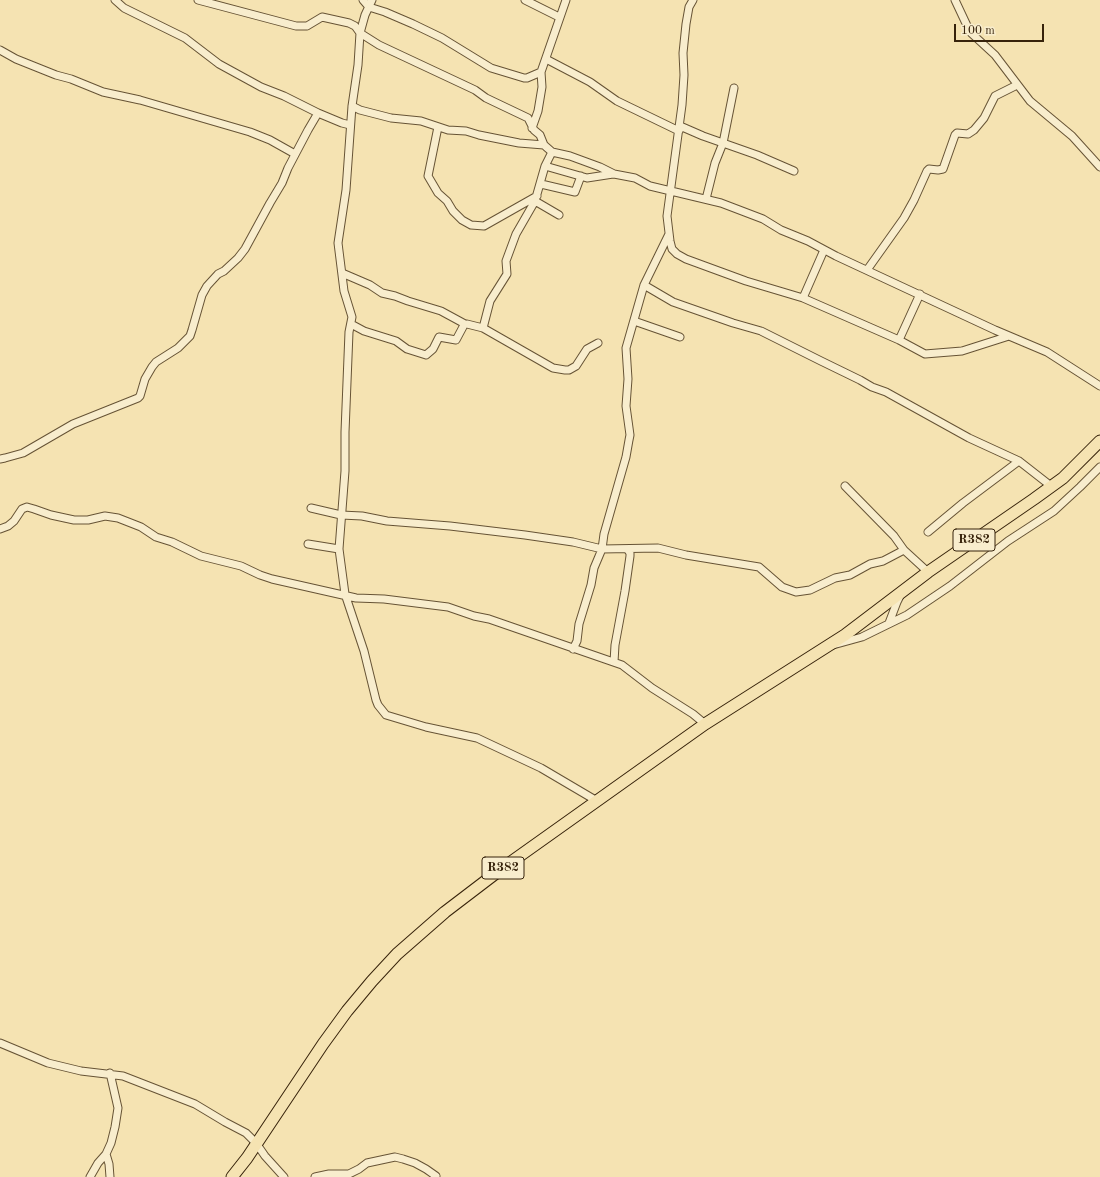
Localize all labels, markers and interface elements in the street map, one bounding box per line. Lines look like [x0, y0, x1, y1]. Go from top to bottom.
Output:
scale bar [956, 16, 1046, 42]
text: 100 m [961, 25, 995, 37]
road number: R382 [953, 529, 995, 551]
road number: R382 [482, 857, 524, 879]

